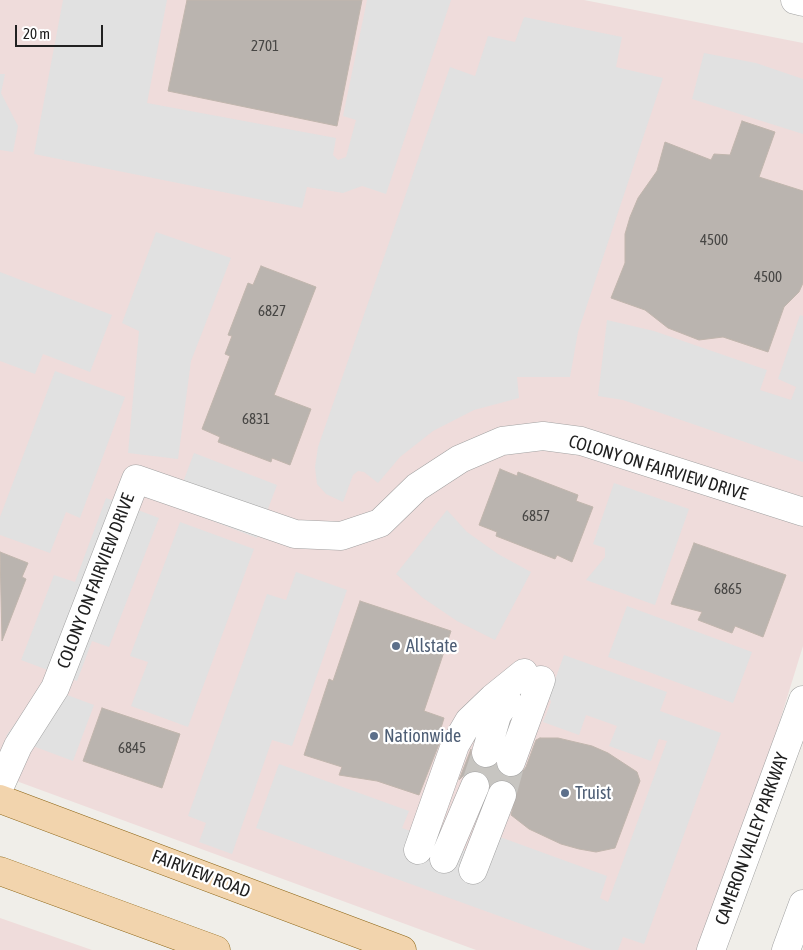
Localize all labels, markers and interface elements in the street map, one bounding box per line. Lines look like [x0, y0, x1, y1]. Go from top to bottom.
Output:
scale bar [18, 15, 105, 47]
text: 20 m [23, 25, 50, 42]
house number: 2701 [251, 37, 279, 55]
house number: 4500 [700, 231, 728, 249]
house number: 4500 [754, 268, 782, 286]
house number: 6827 [258, 302, 286, 320]
house number: 6831 [242, 410, 270, 428]
street label: COLONY ON FAIRVIEW DRIVE [566, 430, 750, 506]
street label: COLONY ON FAIRVIEW DRIVE [53, 490, 139, 672]
house number: 6857 [522, 507, 550, 525]
house number: 6865 [714, 580, 742, 598]
place label: Allstate [406, 635, 457, 657]
marker: Allstate [390, 640, 402, 652]
place label: Nationwide [384, 725, 461, 747]
marker: Nationwide [368, 730, 380, 742]
house number: 6845 [118, 739, 146, 757]
street label: CAMERON VALLEY PARKWAY [711, 750, 793, 928]
place label: Truist [575, 782, 612, 804]
marker: Truist [559, 787, 571, 799]
street label: FAIRVIEW ROAD [149, 845, 253, 903]

